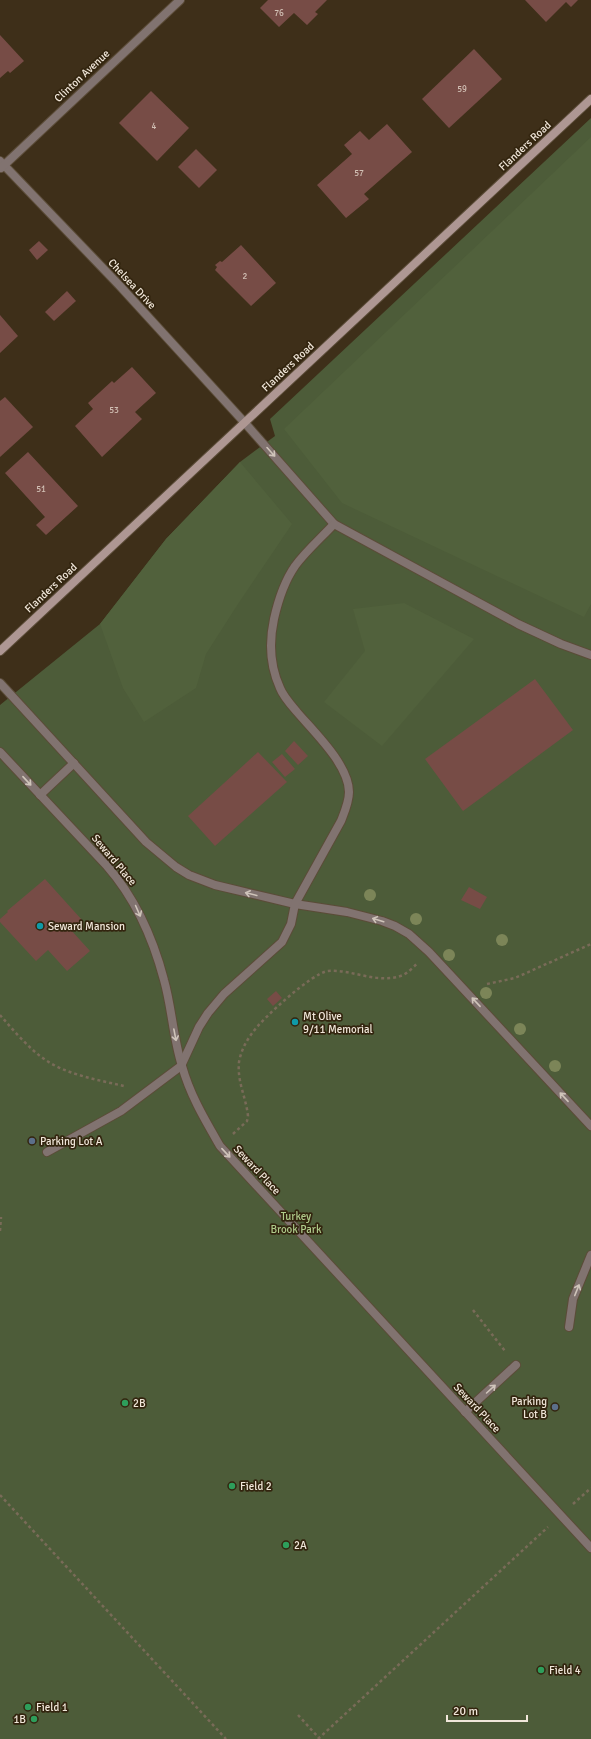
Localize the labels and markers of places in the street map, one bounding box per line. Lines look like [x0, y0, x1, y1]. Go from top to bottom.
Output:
place label: Seward Mansion [48, 920, 125, 933]
marker: Seward Mansion [35, 921, 45, 931]
place label: Mt Olive 9/11 Memorial [303, 1010, 373, 1036]
marker: Mt Olive 9/11 Memorial [290, 1017, 300, 1027]
place label: Parking Lot A [40, 1135, 103, 1148]
marker: Parking Lot A [27, 1136, 37, 1146]
place label: Parking Lot B [511, 1395, 547, 1421]
place label: 2B [133, 1397, 146, 1410]
marker: 2B [120, 1398, 130, 1408]
marker: Parking Lot B [550, 1402, 560, 1412]
place label: Field 2 [240, 1480, 272, 1493]
marker: Field 2 [227, 1481, 237, 1491]
place label: 2A [294, 1539, 307, 1552]
marker: 2A [281, 1540, 291, 1550]
place label: Field 4 [549, 1664, 581, 1677]
marker: Field 4 [536, 1665, 546, 1675]
place label: Field 1 [36, 1701, 68, 1714]
marker: Field 1 [23, 1702, 33, 1712]
place label: 1B [13, 1713, 26, 1726]
marker: 1B [29, 1714, 39, 1724]

